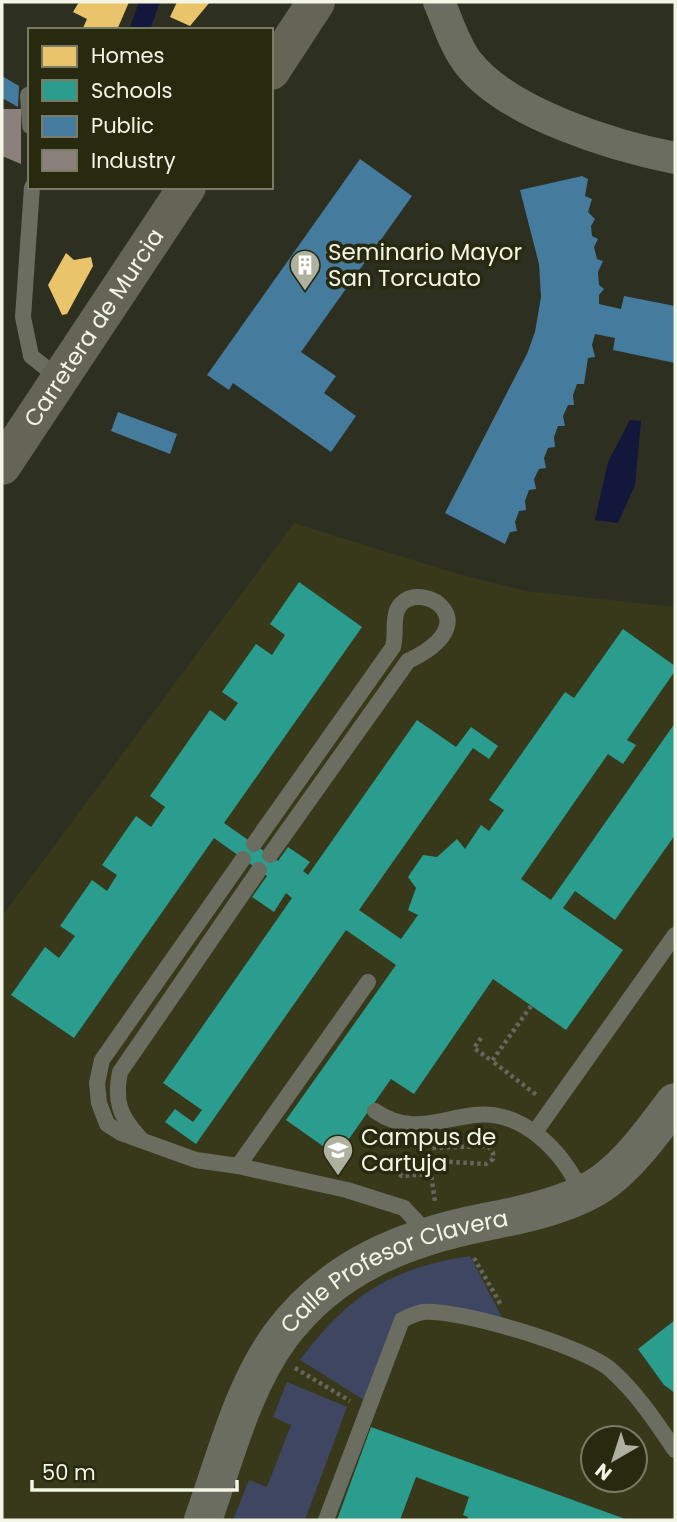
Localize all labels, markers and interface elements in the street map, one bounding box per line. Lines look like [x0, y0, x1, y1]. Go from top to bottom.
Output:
legend [28, 28, 273, 189]
text: Homes [91, 41, 165, 70]
text: Schools [91, 76, 173, 105]
text: Public [91, 111, 154, 140]
text: Industry [91, 146, 176, 175]
street label: Carretera de Murcia [16, 222, 171, 433]
place label: Seminario Mayor San Torcuato [328, 236, 522, 294]
building icon: Seminario Mayor San Torcuato [288, 248, 322, 292]
place label: Campus de Cartuja [361, 1121, 496, 1179]
school or university icon: Campus de Cartuja [321, 1133, 355, 1177]
street label: Calle Profesor Clavera [273, 1202, 511, 1340]
north arrow [579, 1424, 649, 1494]
scale bar [32, 1448, 236, 1492]
text: N [590, 1457, 618, 1487]
text: 50 m [42, 1458, 96, 1487]

